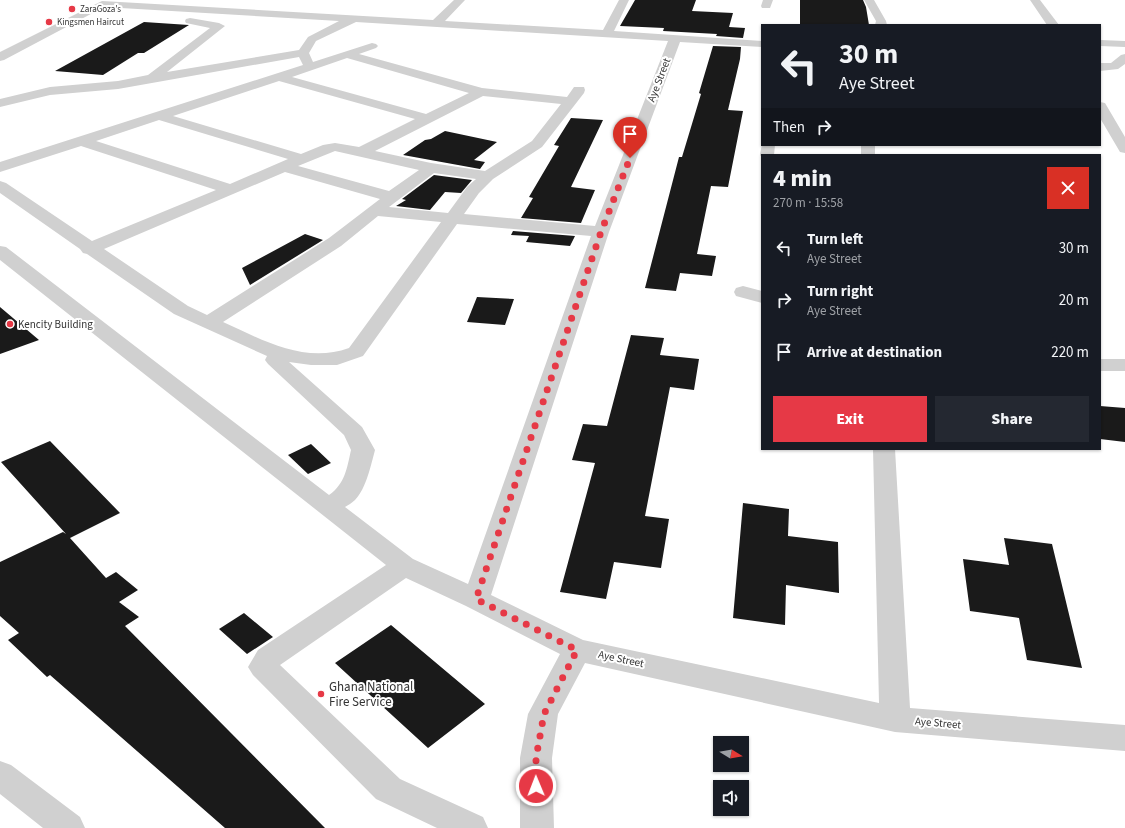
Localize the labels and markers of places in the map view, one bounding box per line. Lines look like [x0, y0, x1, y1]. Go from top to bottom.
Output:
place label: ZaraGoza's [80, 3, 121, 16]
marker: ZaraGoza's [67, 4, 77, 14]
place label: Kingsmen Haircut [57, 16, 124, 29]
marker: Kingsmen Haircut [44, 17, 54, 27]
pin [613, 117, 647, 158]
place label: Kencity Building [18, 317, 93, 332]
marker: Kencity Building [5, 319, 15, 329]
place label: Ghana National Fire Service [329, 678, 413, 711]
marker: Ghana National Fire Service [316, 689, 326, 699]

